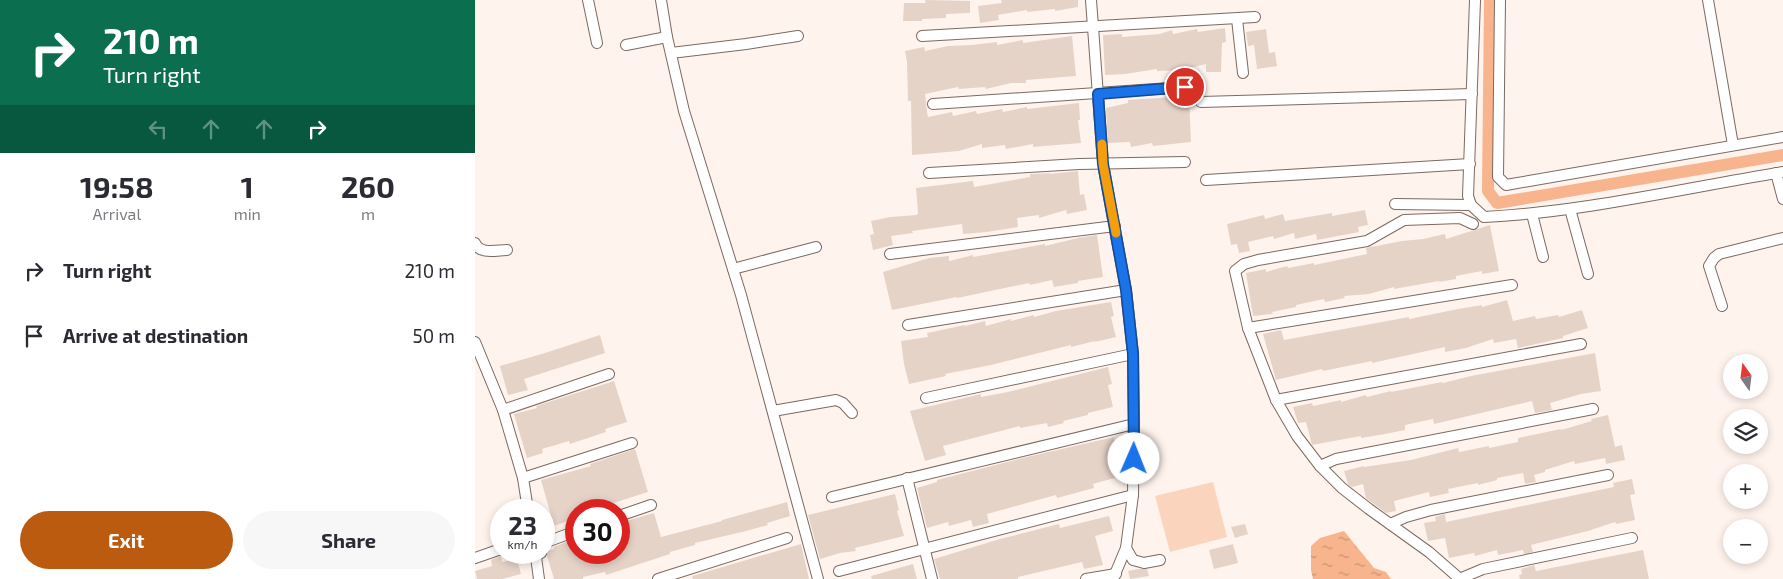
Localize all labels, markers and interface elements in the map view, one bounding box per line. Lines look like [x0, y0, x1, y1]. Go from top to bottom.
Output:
text: 210 m [103, 19, 199, 61]
icon: right [20, 20, 85, 85]
text: Turn right [103, 61, 201, 87]
pin [1164, 66, 1206, 108]
icon: arrive [1171, 73, 1199, 101]
icon: left [144, 115, 172, 143]
icon: ahead [197, 115, 225, 143]
icon: ahead [250, 115, 278, 143]
icon: right [303, 115, 331, 143]
text: 19:58 [80, 168, 154, 204]
text: 1 [241, 168, 254, 204]
text: 260 [341, 168, 395, 204]
text: Arrival [92, 204, 141, 223]
text: min [234, 204, 261, 223]
text: m [361, 204, 375, 223]
icon: right [20, 257, 48, 285]
text: Turn right [63, 259, 151, 282]
text: 210 m [404, 259, 455, 282]
icon: arrive [20, 322, 48, 350]
text: Arrive at destination [63, 324, 248, 347]
text: 50 m [412, 324, 455, 347]
north arrow [1723, 354, 1767, 399]
map controls [1723, 354, 1768, 564]
button: layers [1723, 409, 1768, 454]
position arrow [1107, 432, 1159, 484]
button: + [1723, 464, 1768, 509]
speed limit sign: 30 [565, 499, 630, 564]
text: 23 [508, 510, 537, 540]
button: Exit [20, 511, 233, 569]
button: Share [243, 511, 455, 569]
button: − [1723, 519, 1768, 564]
text: km/h [508, 537, 537, 551]

